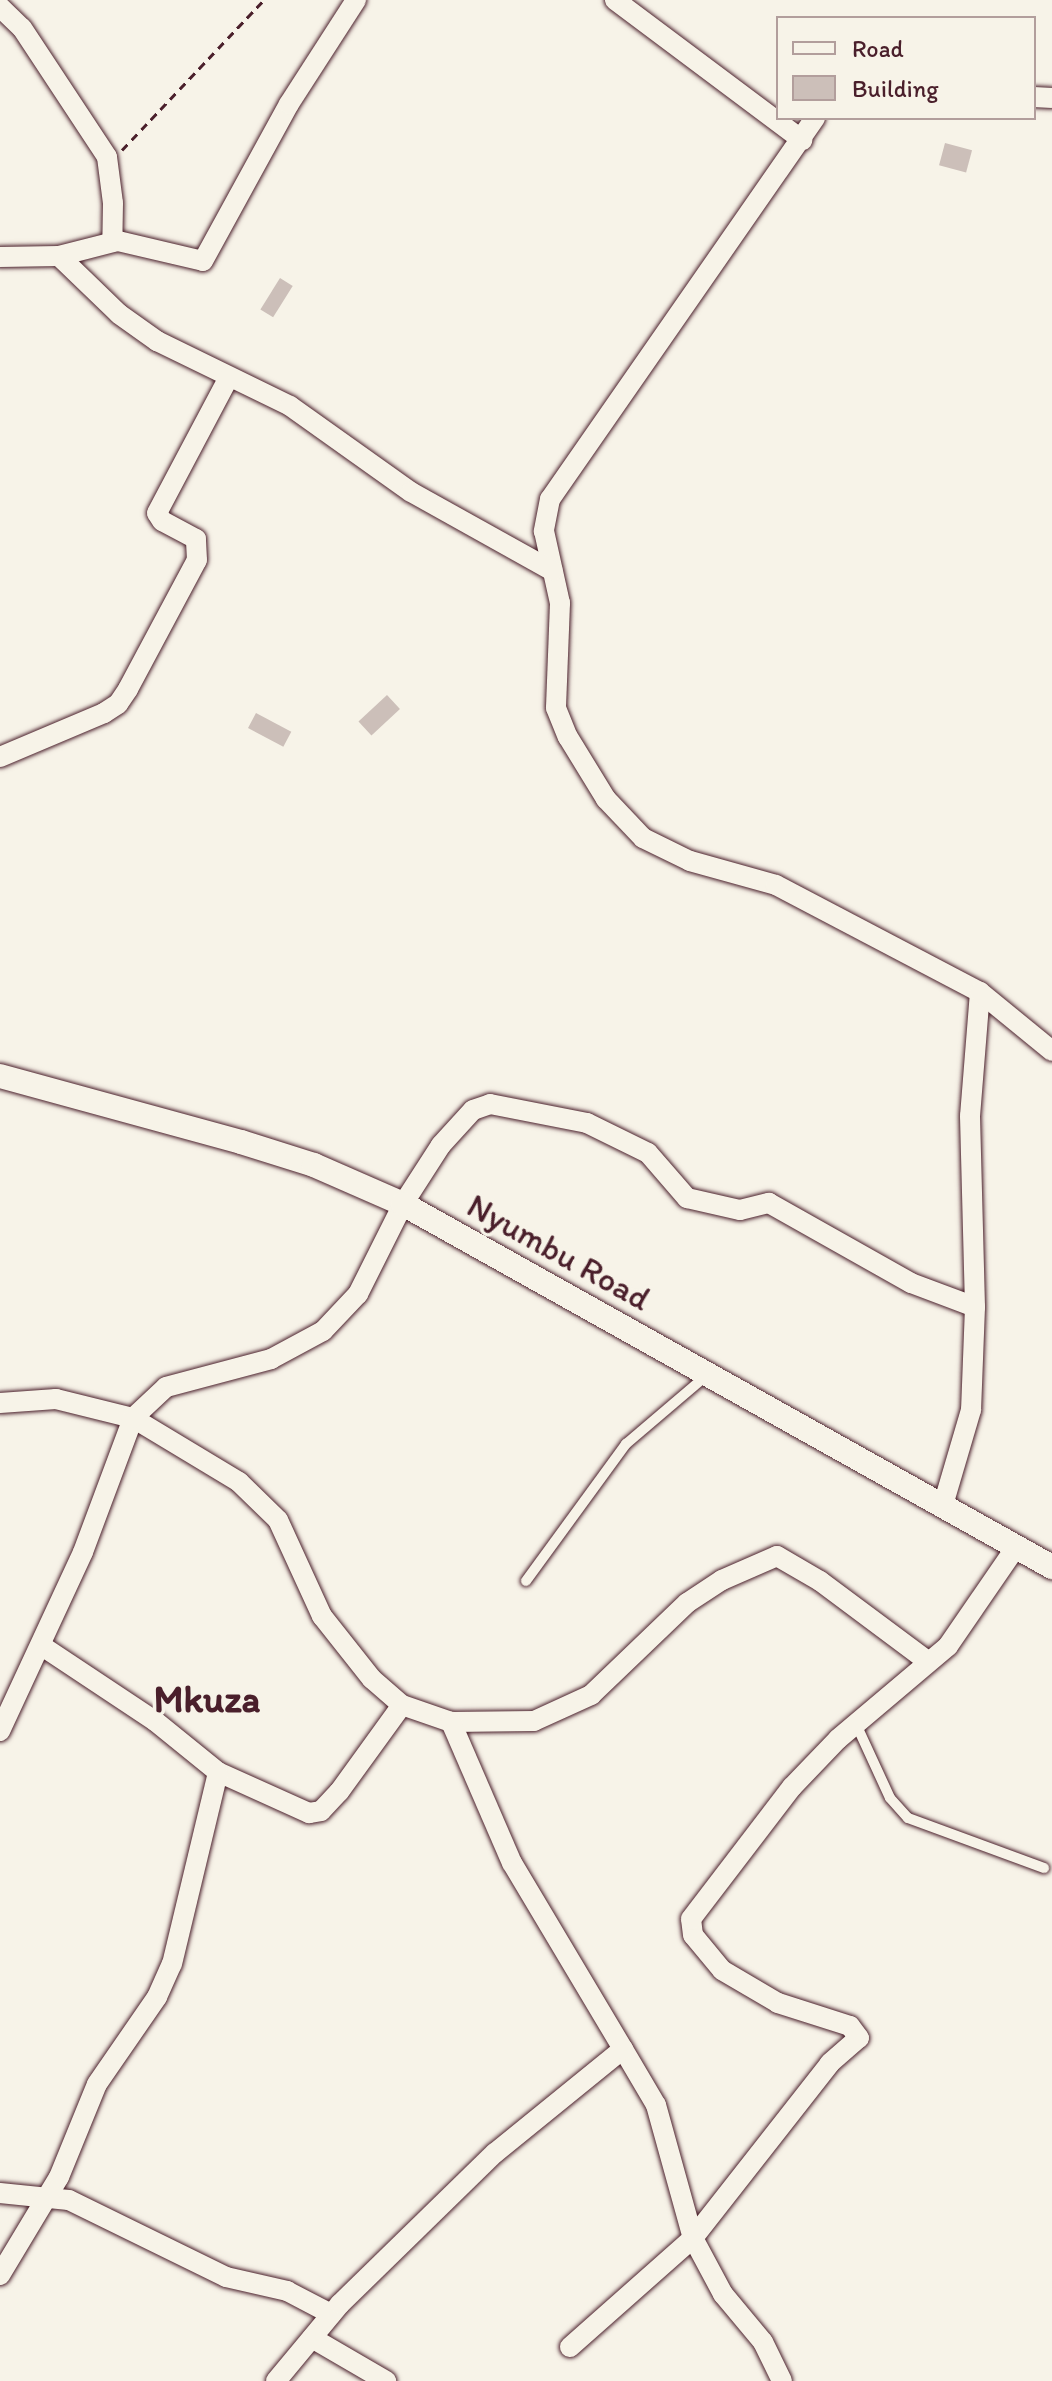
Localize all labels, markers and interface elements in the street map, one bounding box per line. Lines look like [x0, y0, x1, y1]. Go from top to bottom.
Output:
legend [776, 16, 1036, 120]
text: Road [852, 34, 904, 63]
text: Building [852, 74, 939, 103]
street label: Nyumbu Road [461, 1185, 657, 1319]
district label: Mkuza [154, 1677, 260, 1723]

